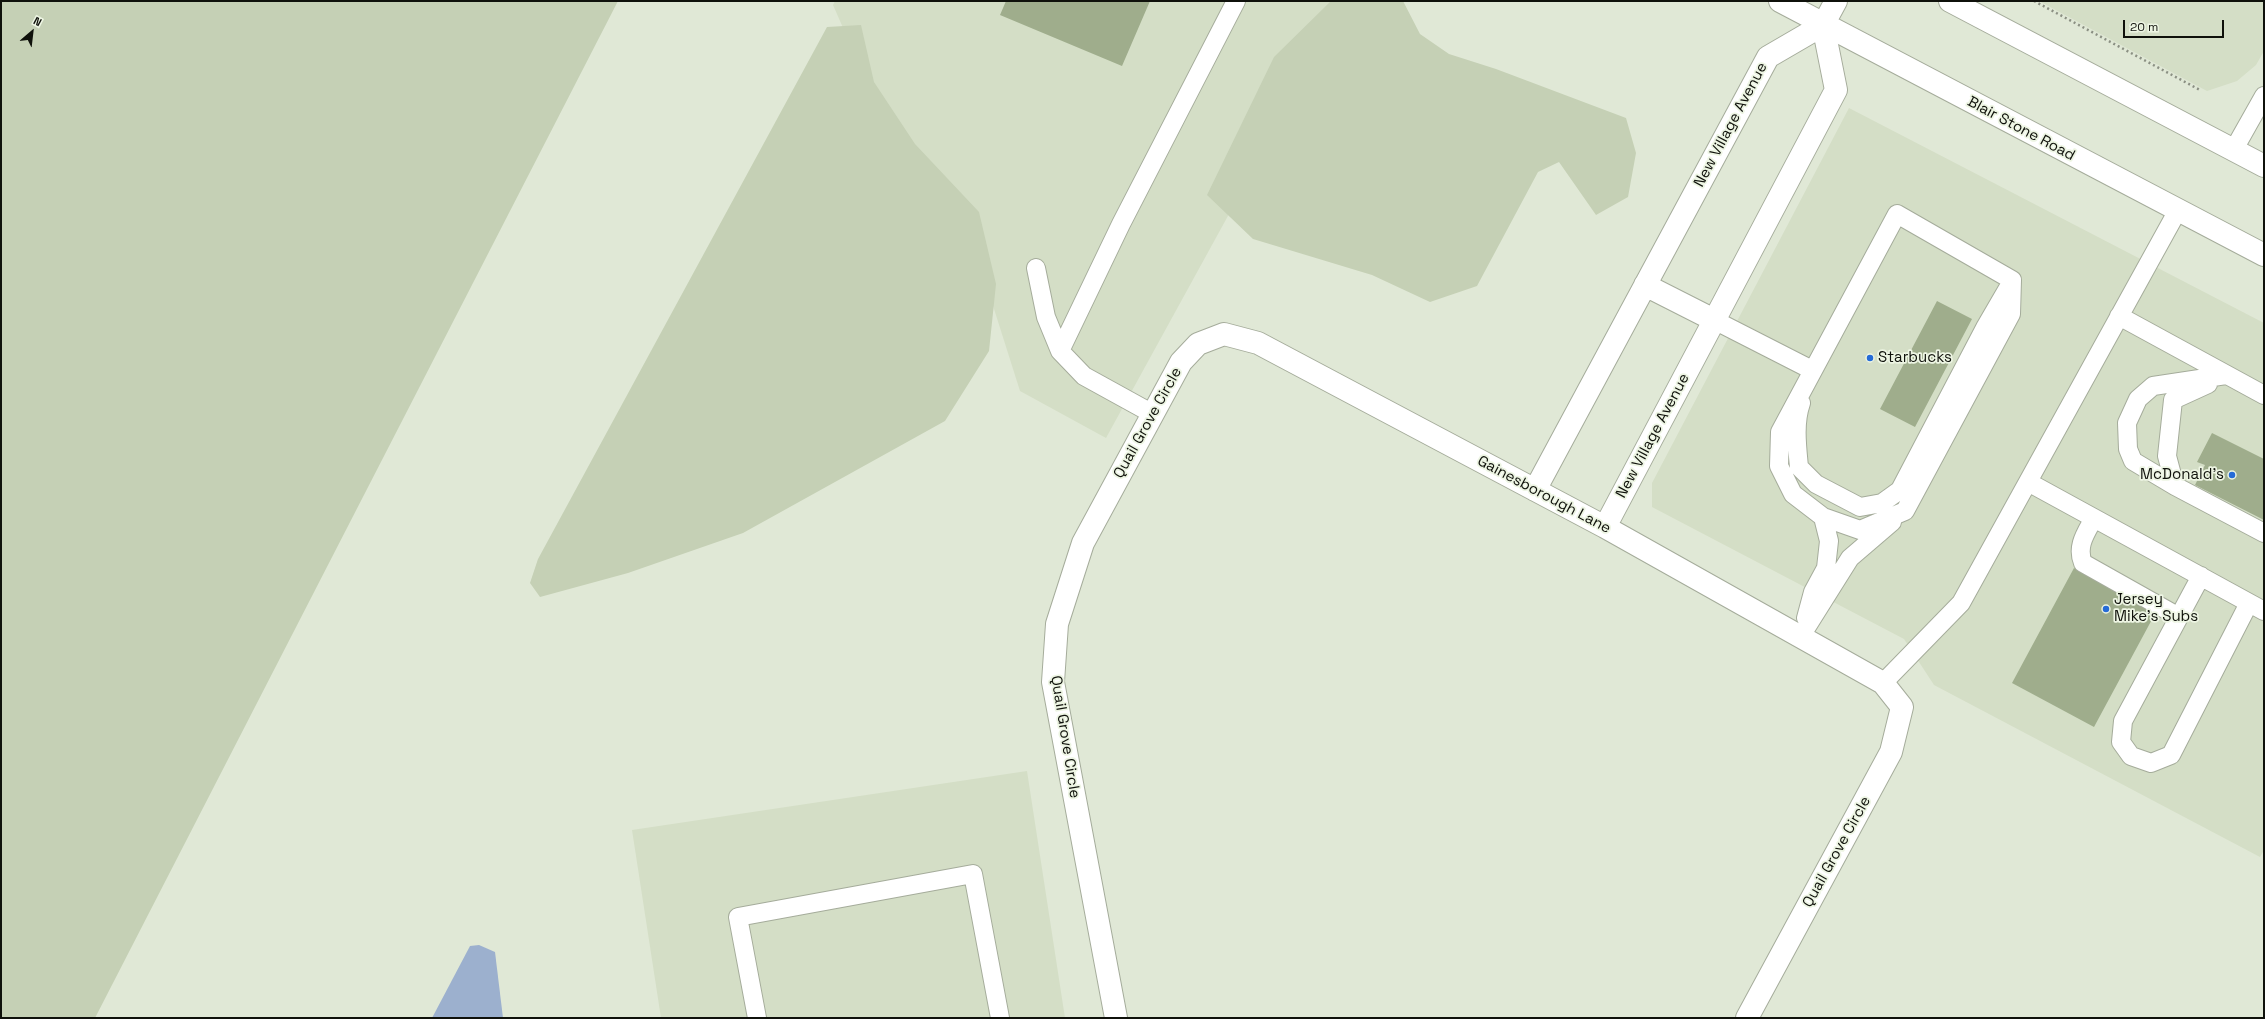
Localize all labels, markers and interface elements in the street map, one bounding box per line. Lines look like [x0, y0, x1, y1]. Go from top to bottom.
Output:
north arrow [12, 12, 52, 52]
scale bar [2125, 12, 2226, 38]
text: N [31, 13, 44, 29]
text: 20 m [2130, 19, 2158, 35]
street label: New Village Avenue [1691, 60, 1771, 190]
street label: Blair Stone Road [1964, 93, 2078, 165]
place label: Starbucks [1878, 349, 1952, 367]
marker: Starbucks [1865, 353, 1875, 363]
street label: Quail Grove Circle [1110, 364, 1186, 482]
street label: New Village Avenue [1613, 371, 1693, 501]
street label: Gainesborough Lane [1474, 452, 1614, 538]
place label: McDonald's [2140, 466, 2224, 484]
marker: McDonald's [2227, 470, 2237, 480]
place label: Jersey Mike's Subs [2114, 591, 2198, 626]
marker: Jersey Mike's Subs [2101, 604, 2111, 614]
street label: Quail Grove Circle [1046, 674, 1084, 800]
street label: Quail Grove Circle [1799, 793, 1875, 911]

